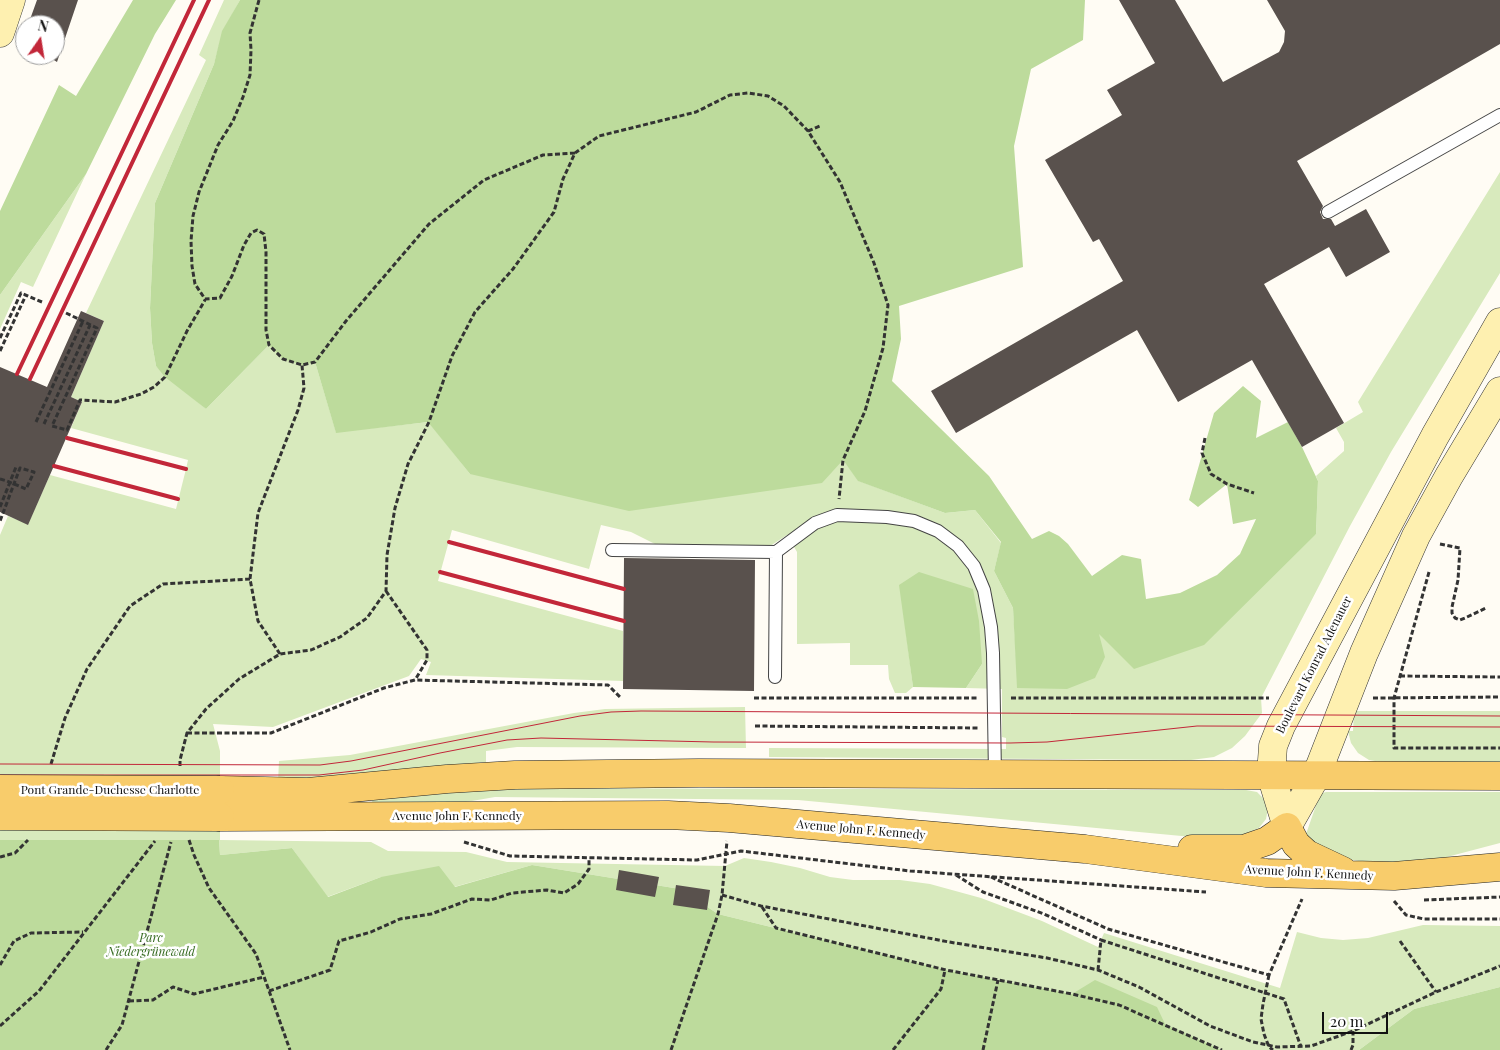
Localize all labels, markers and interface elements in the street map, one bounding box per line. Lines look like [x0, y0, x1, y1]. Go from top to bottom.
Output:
north arrow [15, 15, 65, 65]
text: N [36, 15, 50, 36]
street label: Boulevard Konrad Adenauer [1273, 594, 1355, 736]
street label: Pont Grande-Duchesse Charlotte [21, 783, 199, 797]
street label: Avenue John F. Kennedy [392, 809, 522, 823]
street label: Avenue John F. Kennedy [796, 817, 926, 843]
street label: Avenue John F. Kennedy [1244, 862, 1374, 884]
park label: Parc Niedergrünewald [107, 931, 195, 959]
scale bar [1325, 1002, 1391, 1034]
text: 20 m [1330, 1011, 1363, 1031]

